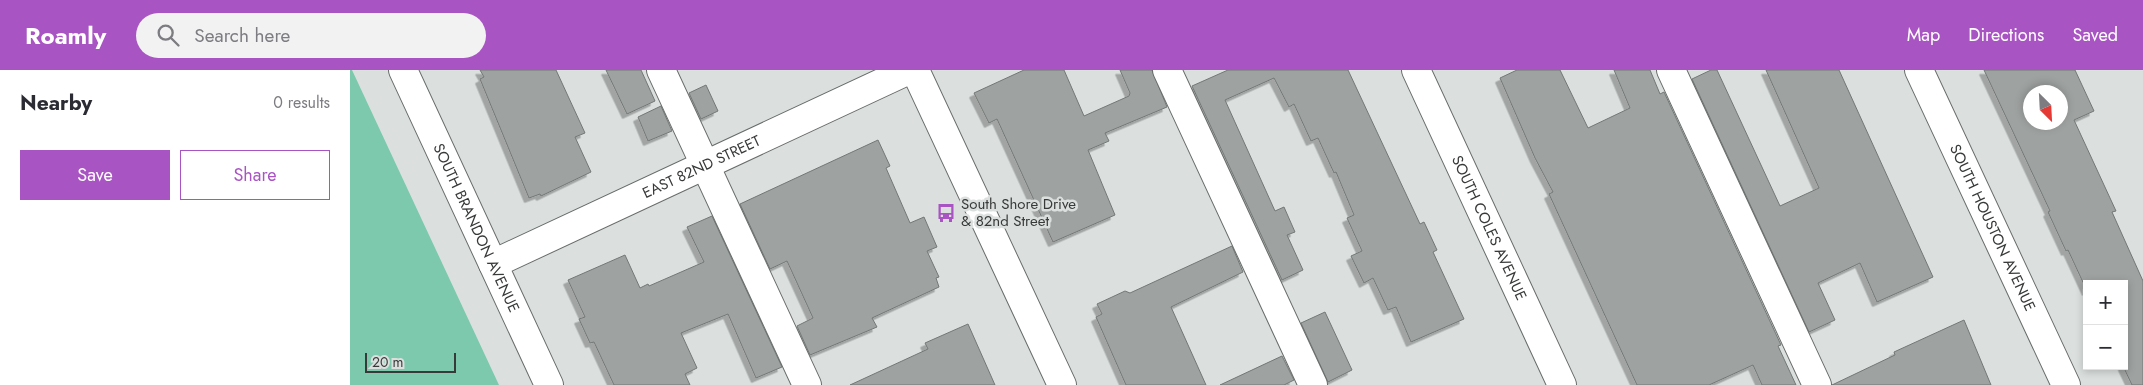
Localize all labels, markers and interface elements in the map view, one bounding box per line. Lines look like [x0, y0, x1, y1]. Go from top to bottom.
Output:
search box [136, 13, 486, 58]
text: Roamly [25, 18, 106, 53]
icon: search [154, 21, 182, 49]
text: Search here [194, 22, 290, 49]
text: Map [1907, 22, 1940, 48]
text: Directions [1968, 22, 2044, 48]
text: Saved [2072, 22, 2118, 48]
north arrow [2023, 85, 2068, 130]
text: Nearby [20, 88, 92, 118]
text: 0 results [273, 91, 330, 114]
street label: EAST 82ND STREET [639, 130, 764, 204]
street label: SOUTH BRANDON AVENUE [427, 140, 525, 316]
street label: SOUTH HOUSTON AVENUE [1944, 141, 2041, 315]
button: Save [20, 150, 170, 200]
button: Share [180, 150, 330, 200]
street label: SOUTH COLES AVENUE [1446, 152, 1532, 304]
place label: South Shore Drive & 82nd Street [961, 193, 1076, 232]
bus stop icon: South Shore Drive & 82nd Street [935, 202, 957, 224]
map controls [2083, 280, 2128, 370]
button: + [2083, 280, 2128, 325]
button: − [2083, 325, 2128, 370]
scale bar [365, 350, 456, 373]
text: 20 m [372, 352, 404, 372]

